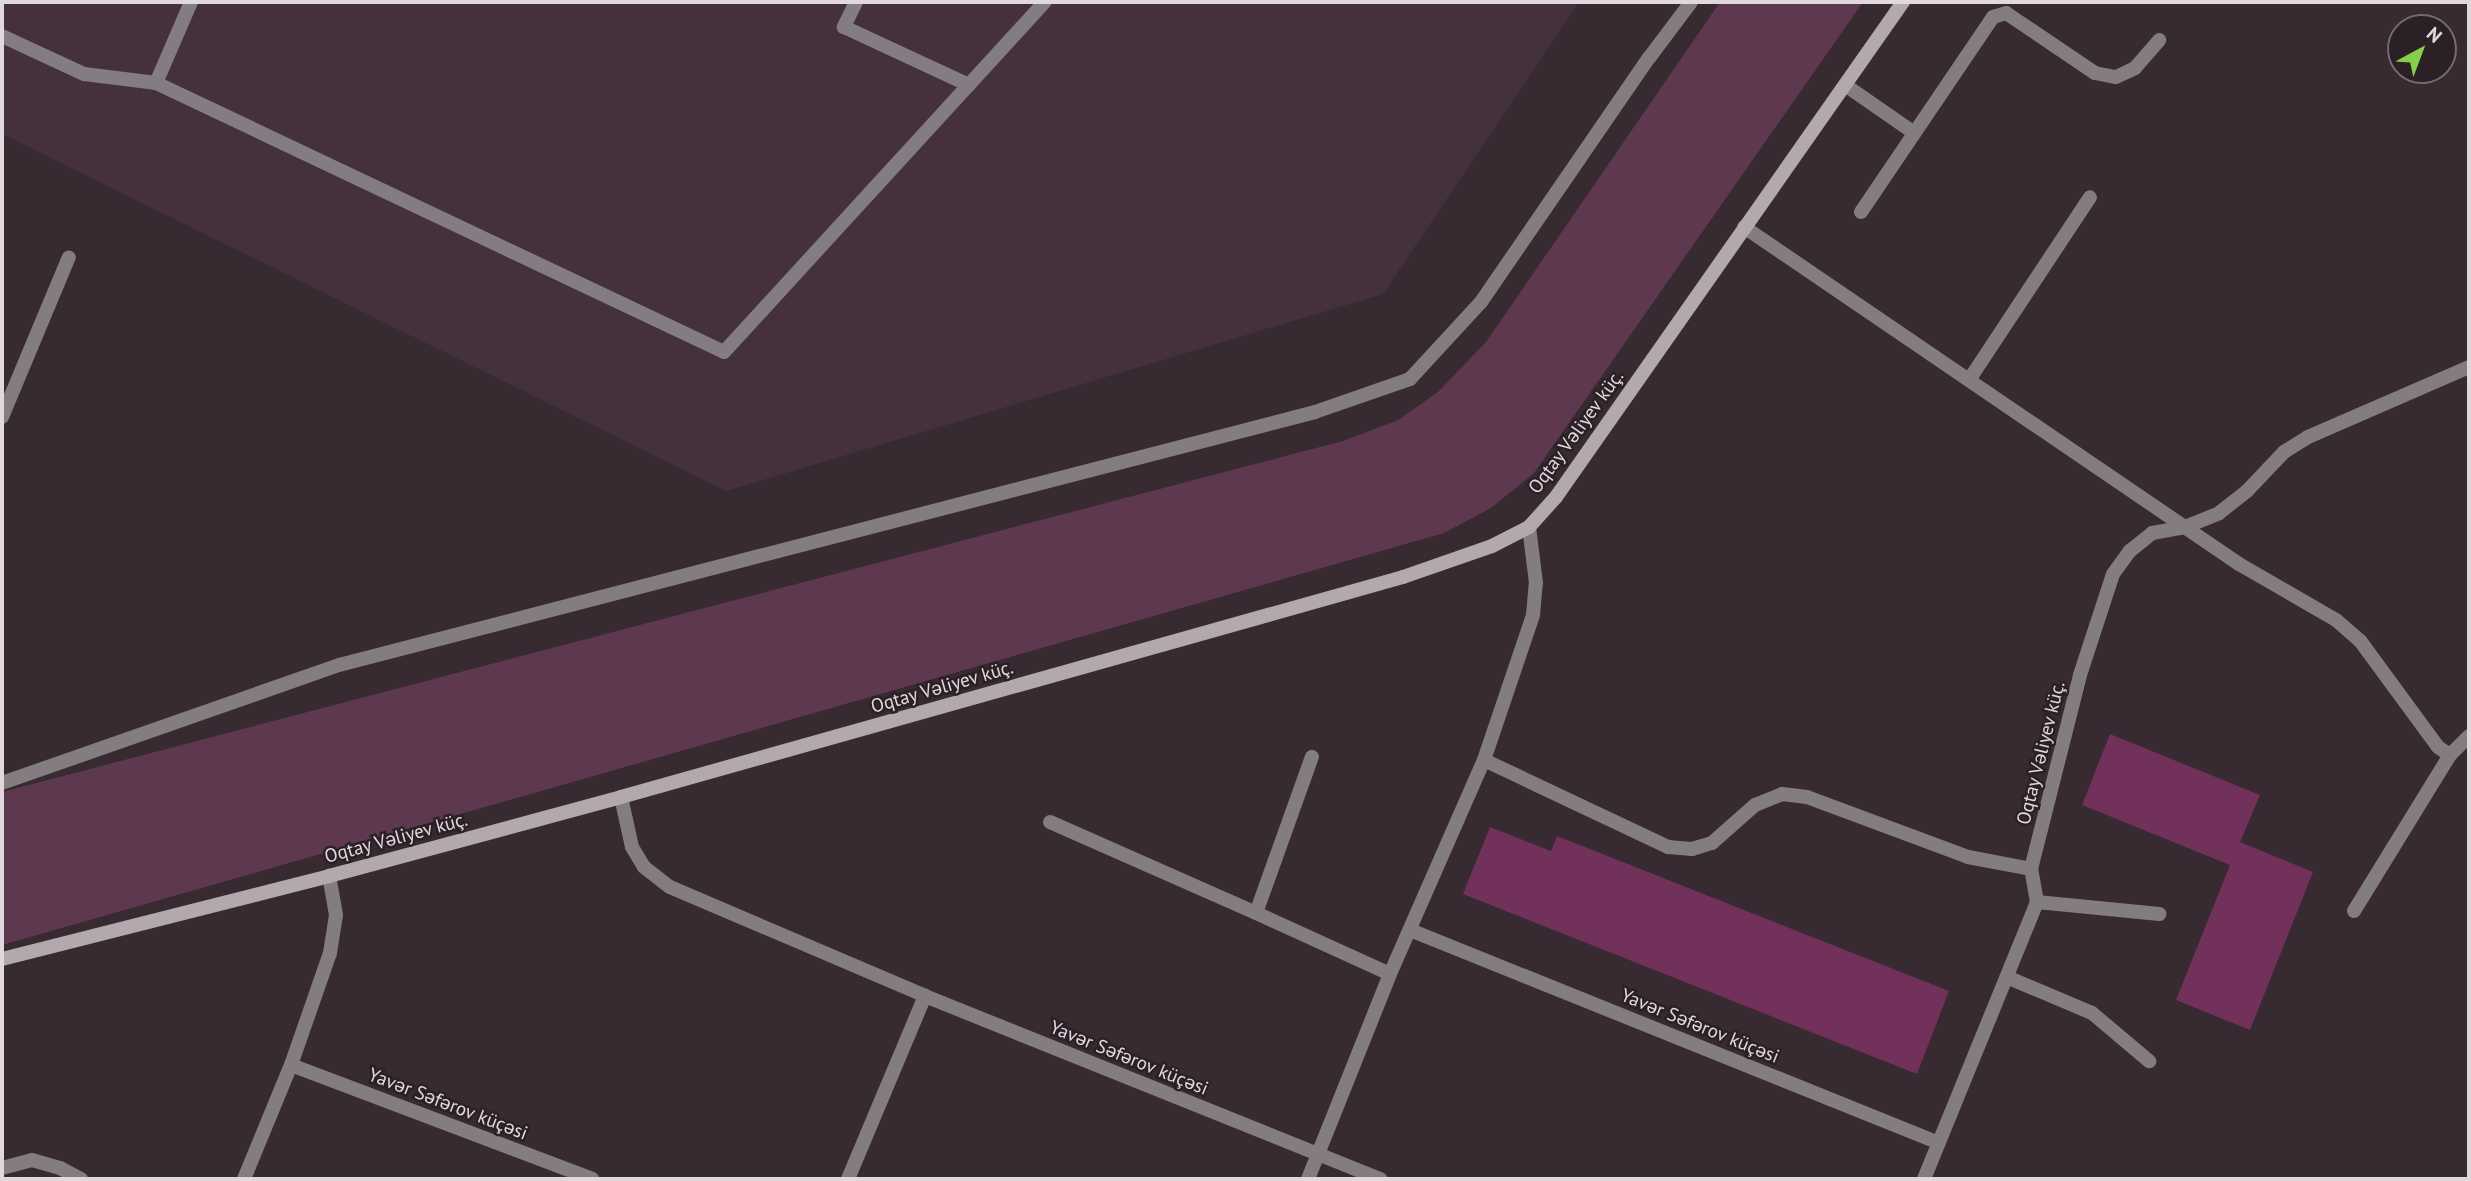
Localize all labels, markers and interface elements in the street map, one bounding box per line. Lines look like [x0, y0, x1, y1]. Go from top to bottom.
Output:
north arrow [2387, 14, 2457, 84]
text: N [2422, 22, 2447, 48]
street label: Oqtay Vəliyev küç. [1523, 365, 1629, 499]
street label: Oqtay Vəliyev küç. [867, 655, 1017, 719]
street label: Oqtay Vəliyev küç. [2012, 678, 2070, 828]
street label: Oqtay Vəliyev küç. [321, 808, 471, 868]
street label: Yavər Səfərov küçəsi [1617, 984, 1783, 1068]
street label: Yavər Səfərov küçəsi [1046, 1016, 1212, 1100]
street label: Yavər Səfərov küçəsi [365, 1063, 531, 1145]

